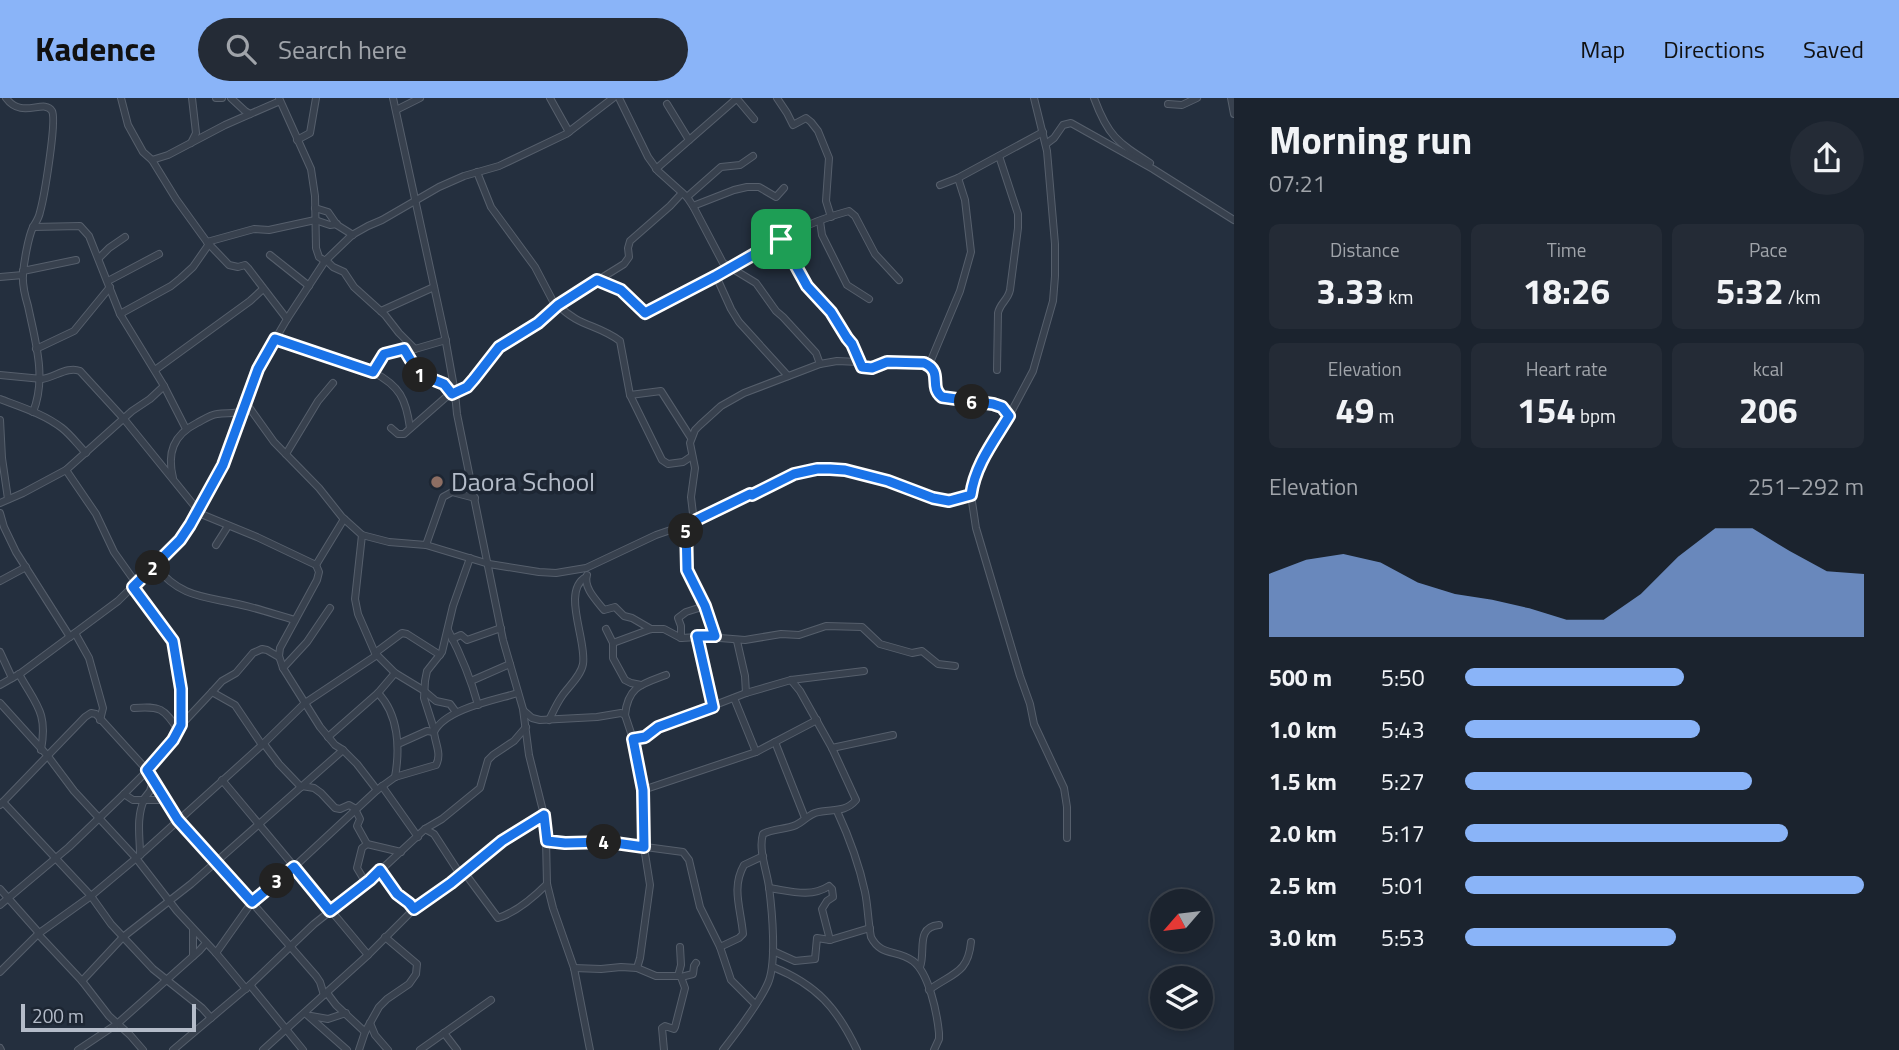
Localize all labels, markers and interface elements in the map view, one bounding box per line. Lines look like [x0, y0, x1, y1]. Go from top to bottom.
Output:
search box [198, 18, 688, 81]
text: Kadence [35, 24, 156, 74]
icon: search [222, 30, 260, 68]
text: Search here [278, 30, 407, 69]
text: Map [1580, 31, 1625, 67]
text: Directions [1663, 31, 1765, 67]
text: Saved [1803, 31, 1864, 67]
text: Morning run [1269, 111, 1472, 169]
button: share [1790, 121, 1864, 195]
text: 07:21 [1269, 166, 1326, 201]
pin [751, 209, 811, 269]
icon: arrive [762, 220, 800, 258]
text: Distance [1330, 235, 1400, 264]
text: Time [1547, 235, 1586, 264]
text: Pace [1749, 235, 1787, 264]
text: 3.33 [1316, 264, 1384, 318]
text: 18:26 [1523, 264, 1610, 318]
text: 5:32 [1716, 264, 1784, 318]
text: km [1384, 282, 1413, 311]
text: /km [1784, 282, 1821, 311]
text: Elevation [1328, 354, 1402, 383]
text: Heart rate [1526, 354, 1607, 383]
text: kcal [1753, 354, 1784, 383]
pin: 1 [402, 358, 438, 392]
text: 1 [414, 360, 425, 389]
text: 49 [1335, 383, 1374, 437]
text: 154 [1517, 383, 1576, 437]
text: 206 [1739, 383, 1798, 437]
pin: 6 [954, 384, 990, 420]
text: 6 [966, 387, 977, 416]
text: m [1374, 401, 1394, 430]
text: bpm [1576, 401, 1616, 430]
place label: Daora School [451, 462, 595, 501]
text: Elevation [1269, 469, 1358, 504]
text: 251–292 m [1748, 469, 1864, 504]
marker: Daora School [429, 474, 445, 490]
pin: 5 [668, 514, 704, 548]
text: 5 [680, 516, 691, 545]
pin: 2 [136, 550, 170, 586]
text: 2 [147, 553, 158, 582]
text: 500 m [1269, 660, 1332, 695]
text: 5:50 [1381, 660, 1425, 695]
text: 1.0 km [1269, 712, 1337, 747]
text: 5:43 [1381, 712, 1425, 747]
text: 1.5 km [1269, 764, 1337, 799]
text: 5:27 [1381, 764, 1425, 799]
text: 2.0 km [1269, 816, 1337, 851]
text: 5:17 [1381, 816, 1425, 851]
pin: 4 [586, 824, 622, 860]
text: 4 [598, 827, 609, 856]
pin: 3 [260, 864, 294, 898]
text: 3 [271, 866, 282, 895]
text: 2.5 km [1269, 868, 1337, 903]
text: 5:01 [1381, 868, 1425, 903]
north arrow [1150, 889, 1213, 952]
map controls [1150, 889, 1213, 1029]
text: 3.0 km [1269, 920, 1337, 955]
text: 5:53 [1381, 920, 1425, 955]
button: layers [1150, 966, 1213, 1029]
scale bar [21, 1001, 196, 1033]
text: 200 m [32, 1001, 84, 1030]

